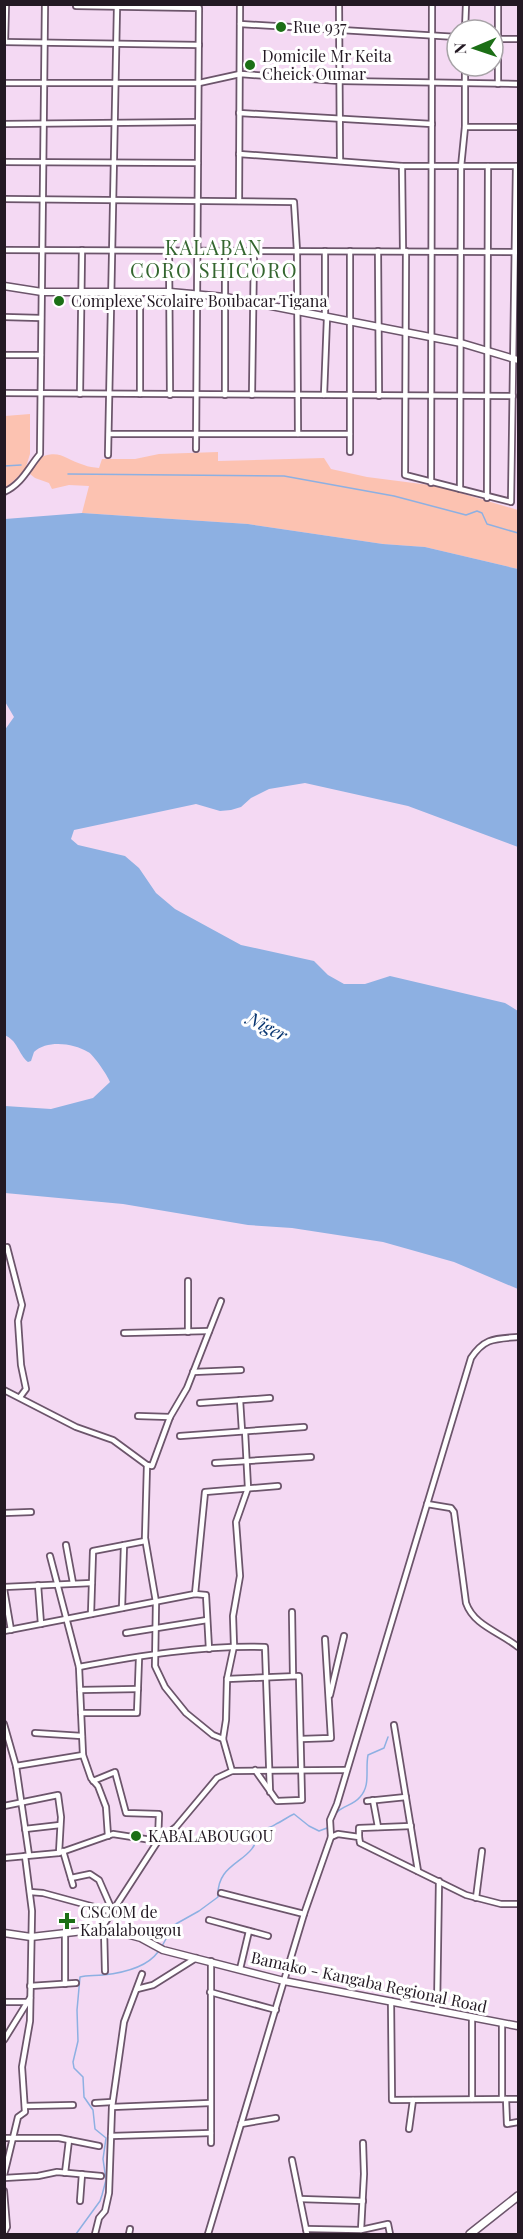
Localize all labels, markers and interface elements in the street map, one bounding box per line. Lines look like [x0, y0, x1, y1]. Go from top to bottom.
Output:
place label: Rue 937 [293, 16, 347, 37]
north arrow [445, 18, 505, 78]
marker: Rue 937 [274, 20, 288, 34]
text: N [449, 42, 470, 55]
place label: Domicile Mr Keita Cheick Oumar [262, 45, 392, 84]
marker: Domicile Mr Keita Cheick Oumar [243, 58, 257, 72]
district label: KALABAN CORO SHICORO [130, 233, 298, 283]
place label: Complexe Scolaire Boubacar Tigana [71, 290, 327, 311]
marker: Complexe Scolaire Boubacar Tigana [52, 294, 66, 308]
water label: Niger [242, 1005, 293, 1047]
place label: KABALABOUGOU [148, 1825, 274, 1846]
marker: KABALABOUGOU [129, 1829, 143, 1843]
place label: CSCOM de Kabalabougou [80, 1901, 181, 1940]
marker: CSCOM de Kabalabougou [58, 1912, 76, 1930]
street label: Bamako - Kangaba Regional Road [249, 1946, 489, 2017]

